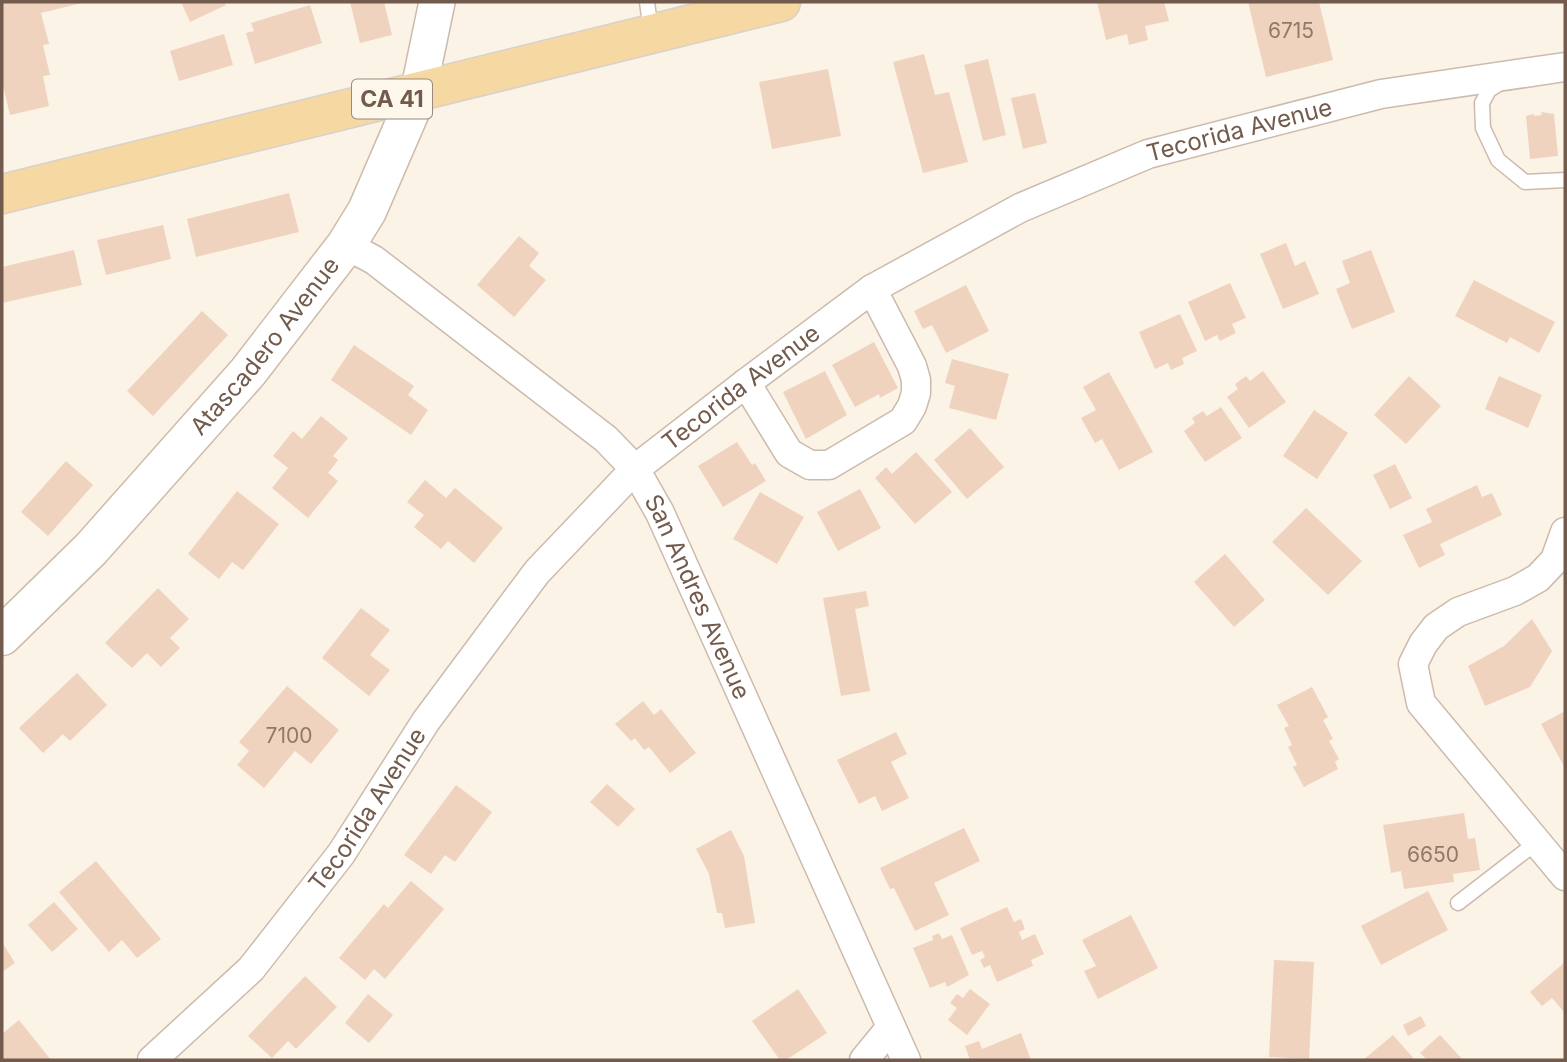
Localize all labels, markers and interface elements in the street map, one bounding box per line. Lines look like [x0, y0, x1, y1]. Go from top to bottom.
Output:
house number: 6715 [1268, 18, 1314, 43]
road number: CA 41 [352, 80, 432, 118]
street label: Tecorida Avenue [1144, 92, 1335, 168]
street label: Atascadero Avenue [184, 251, 345, 441]
street label: Tecorida Avenue [656, 318, 825, 456]
street label: San Andres Avenue [638, 489, 757, 704]
street label: Tecorida Avenue [302, 722, 432, 897]
house number: 7100 [266, 723, 312, 748]
house number: 6650 [1407, 842, 1459, 867]

